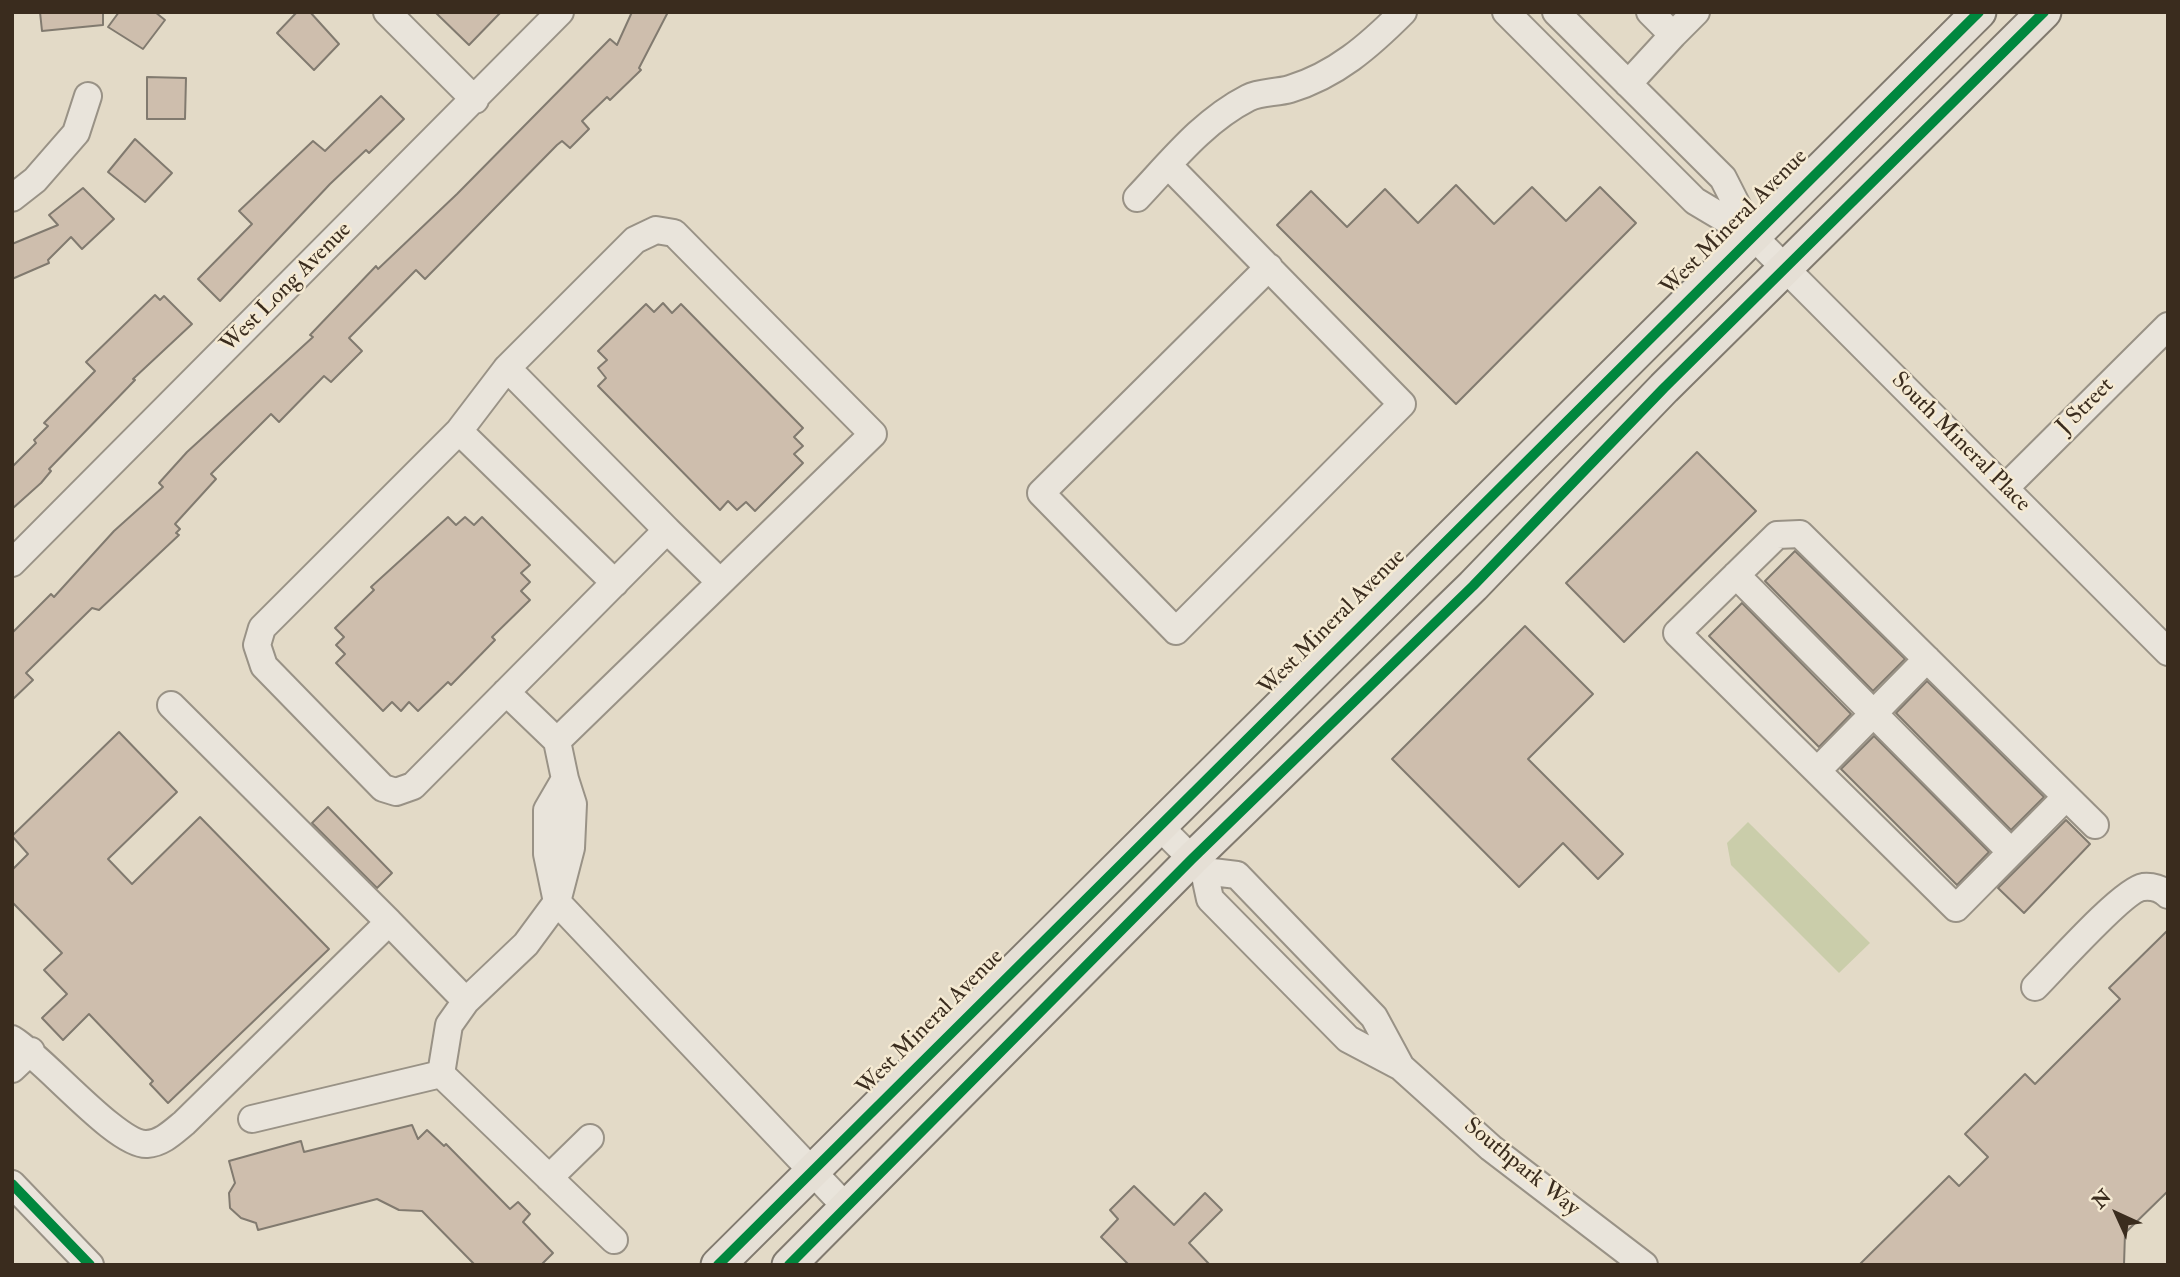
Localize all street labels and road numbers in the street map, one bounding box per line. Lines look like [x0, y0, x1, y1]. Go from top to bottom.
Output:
street label: West Mineral Avenue [1656, 144, 1814, 302]
street label: West Long Avenue [216, 217, 358, 359]
street label: South Mineral Place [1884, 367, 2036, 519]
street label: J Street [2052, 373, 2120, 441]
street label: West Mineral Avenue [1254, 544, 1412, 702]
street label: West Mineral Avenue [852, 944, 1010, 1102]
street label: Southpark Way [1457, 1113, 1585, 1223]

